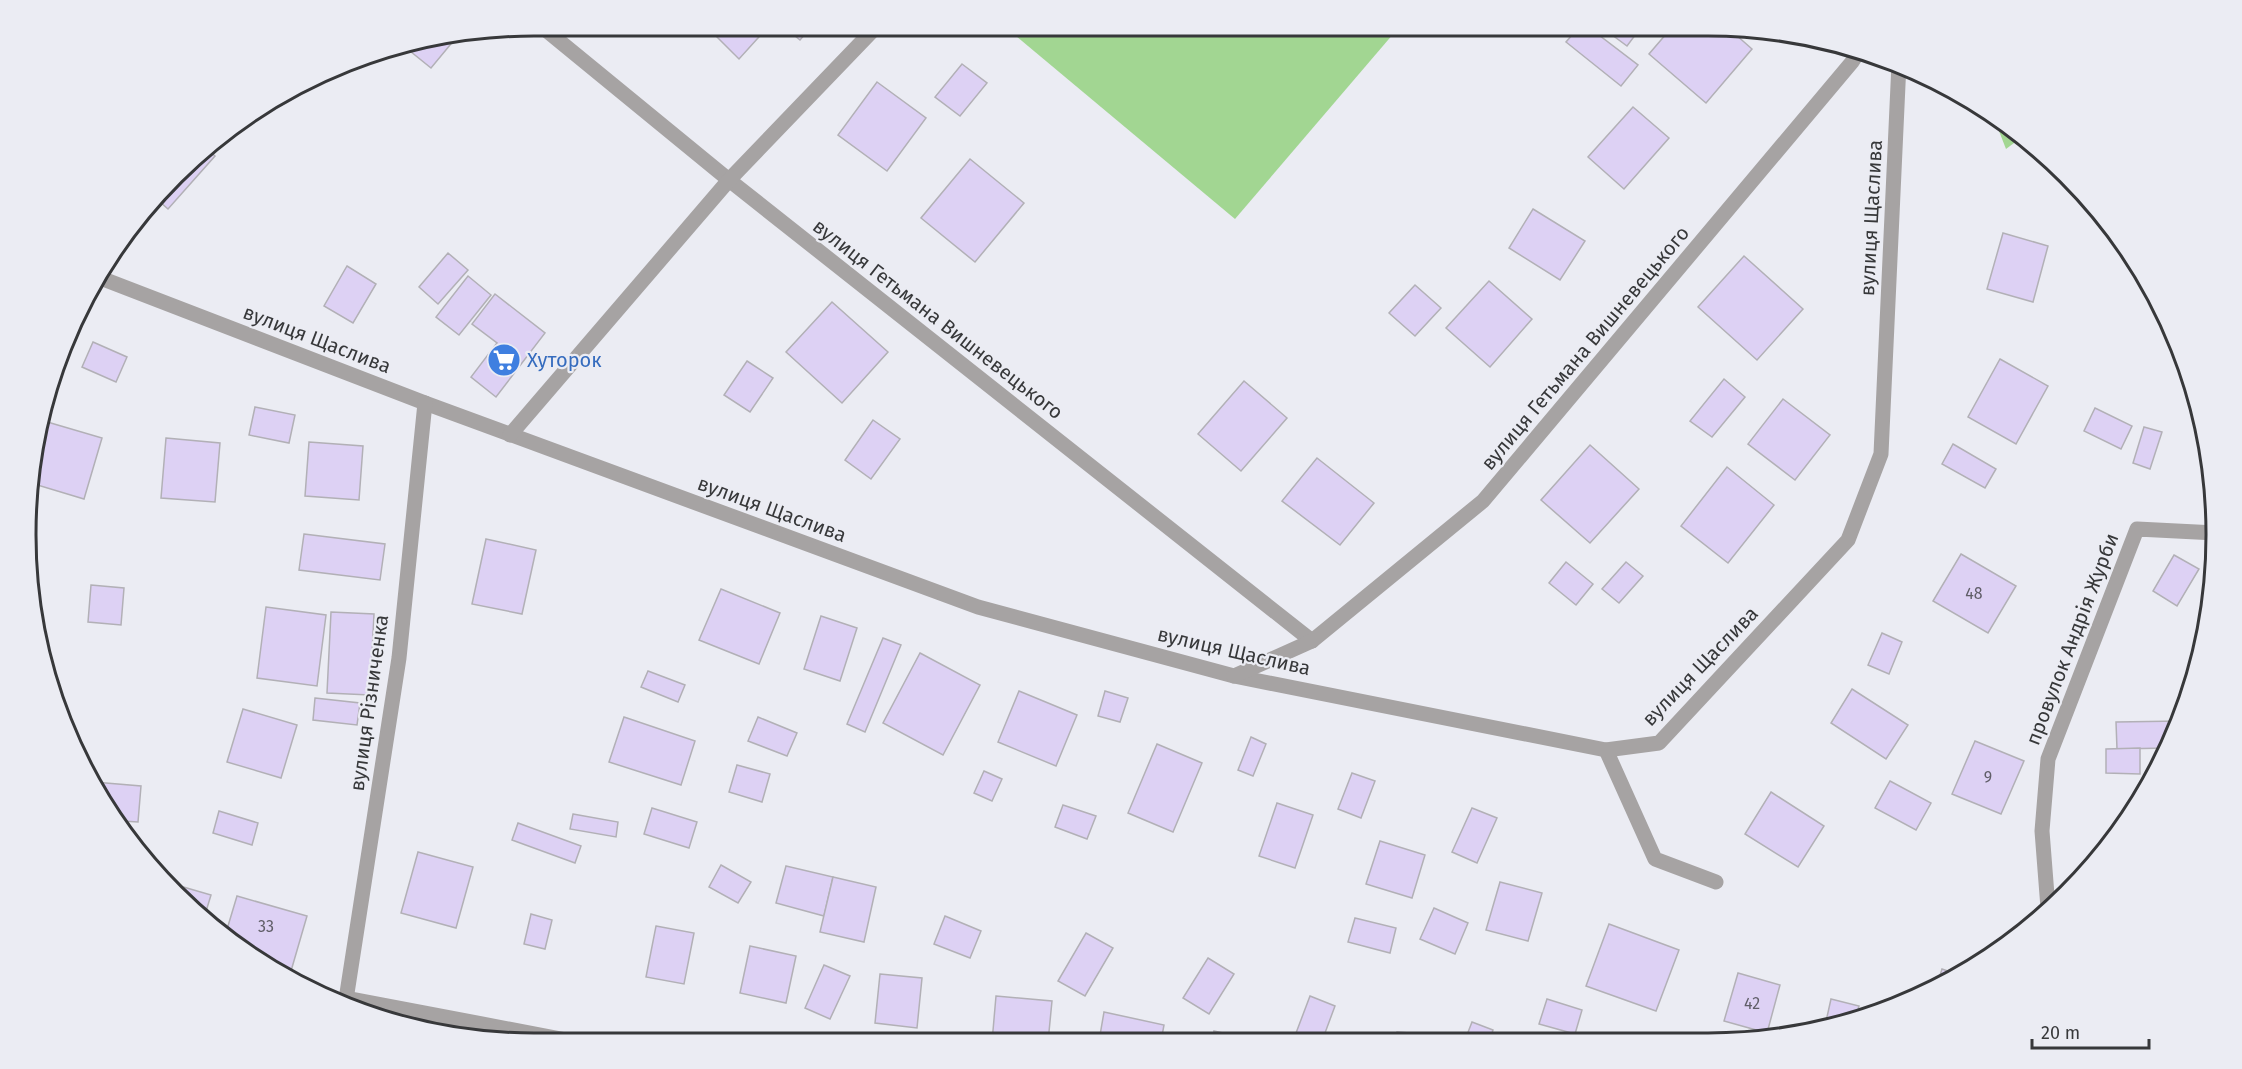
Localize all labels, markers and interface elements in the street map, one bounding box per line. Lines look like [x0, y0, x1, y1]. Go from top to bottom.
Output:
street label: вулиця Щаслива [1855, 139, 1887, 297]
street label: вулиця Гетьмана Вишневецького [808, 214, 1068, 424]
street label: вулиця Гетьмана Вишневецького [1476, 221, 1694, 475]
street label: вулиця Щаслива [240, 300, 394, 378]
supermarket icon: Хуторок [486, 342, 522, 378]
place label: Хуторок [527, 348, 602, 372]
street label: вулиця Щаслива [694, 471, 850, 547]
street label: провулок Андрія Журби [2021, 530, 2123, 748]
house number: 48 [1965, 584, 1983, 603]
street label: вулиця Щаслива [1637, 601, 1763, 731]
street label: вулиця Різниченка [345, 613, 393, 793]
street label: вулиця Щаслива [1155, 622, 1313, 680]
house number: 9 [1984, 768, 1992, 787]
house number: 33 [258, 917, 274, 936]
house number: 42 [1744, 994, 1760, 1013]
scale bar [2032, 1012, 2149, 1050]
text: 20 m [2041, 1022, 2080, 1044]

